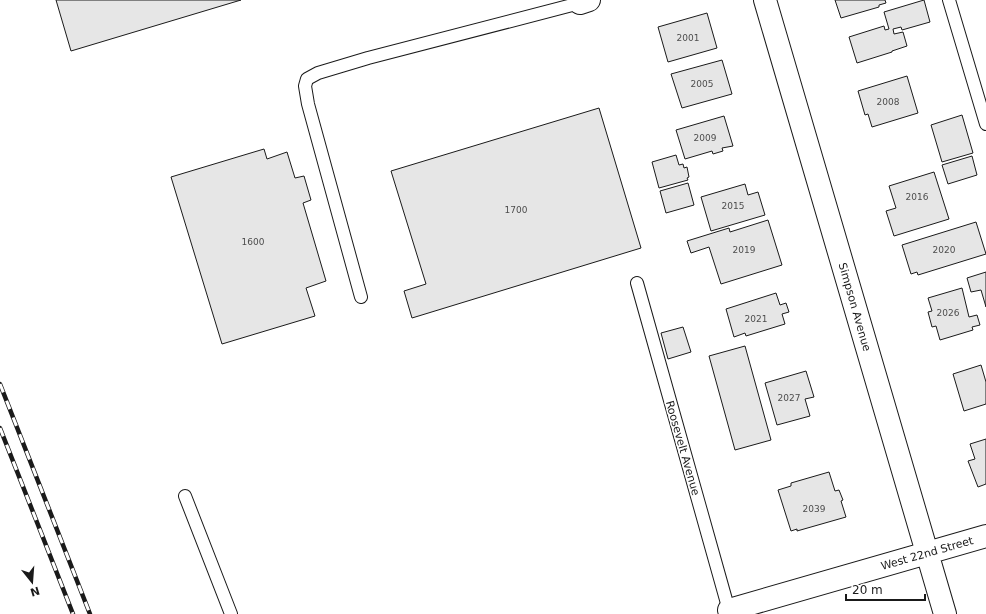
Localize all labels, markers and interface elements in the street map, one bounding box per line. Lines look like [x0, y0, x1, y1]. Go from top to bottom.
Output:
house number: 2001 [677, 33, 699, 43]
house number: 2005 [691, 79, 713, 89]
house number: 2008 [877, 97, 900, 107]
house number: 2009 [694, 133, 717, 143]
house number: 2016 [906, 192, 929, 202]
house number: 2015 [722, 201, 744, 211]
house number: 1700 [505, 205, 528, 215]
house number: 1600 [242, 237, 265, 247]
house number: 2019 [733, 245, 756, 255]
house number: 2020 [933, 245, 956, 255]
street label: Simpson Avenue [836, 261, 873, 353]
house number: 2026 [937, 308, 960, 318]
house number: 2021 [745, 314, 767, 324]
house number: 2027 [778, 393, 800, 403]
street label: Roosevelt Avenue [663, 399, 702, 497]
house number: 2039 [803, 504, 826, 514]
street label: West 22nd Street [879, 534, 975, 573]
north arrow [12, 562, 52, 602]
scale bar [846, 576, 925, 602]
text: 20 m [852, 583, 883, 597]
text: N [28, 584, 41, 599]

